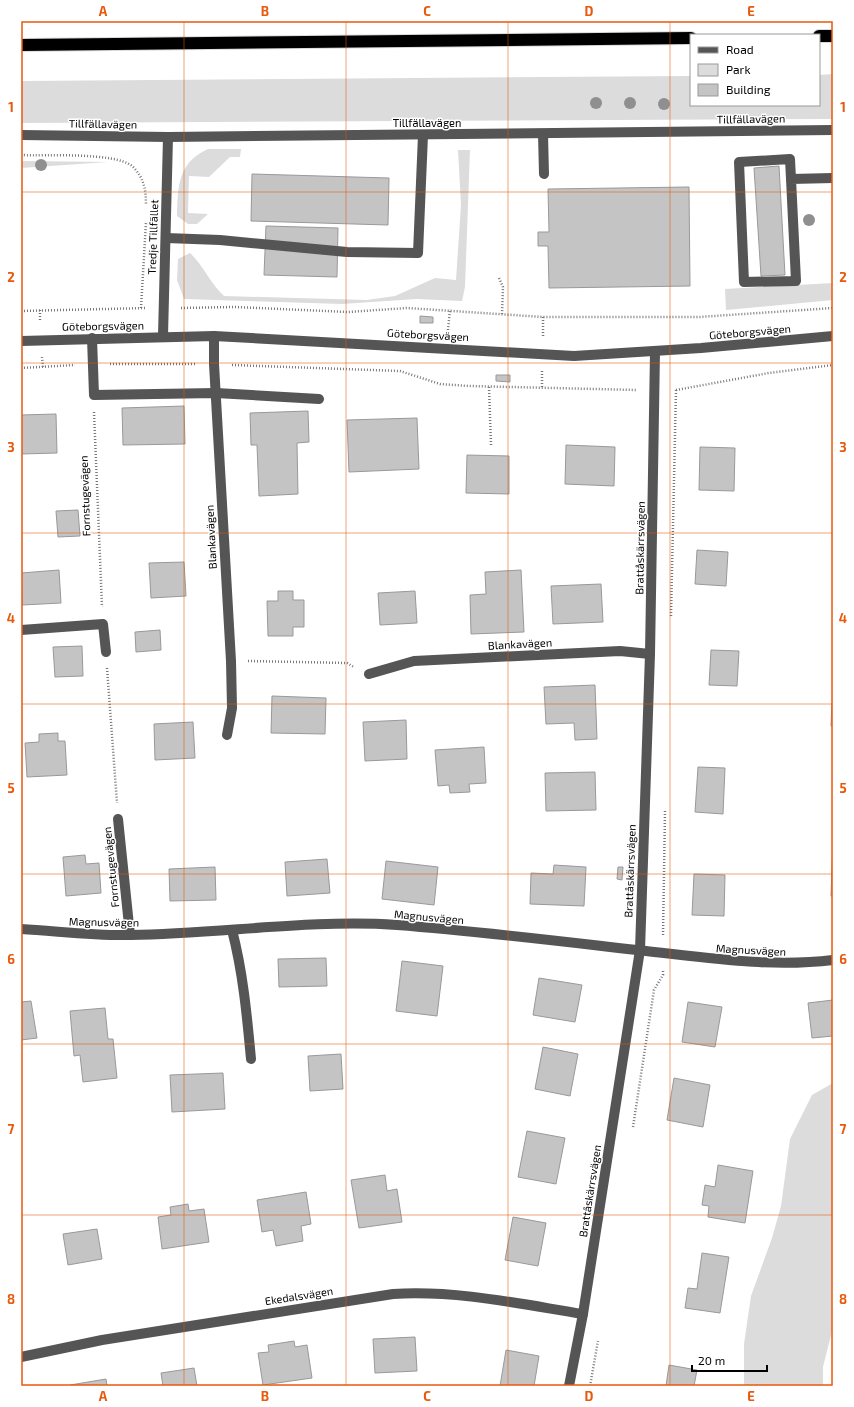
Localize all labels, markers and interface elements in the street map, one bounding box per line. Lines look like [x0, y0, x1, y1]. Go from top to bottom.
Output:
text: A [99, 3, 108, 19]
text: B [261, 3, 269, 19]
text: C [423, 3, 431, 19]
text: D [585, 3, 594, 19]
text: E [747, 3, 755, 19]
legend [690, 34, 820, 106]
text: Road [726, 42, 754, 56]
text: Park [726, 62, 751, 76]
text: Building [726, 82, 771, 96]
text: 1 [8, 99, 14, 115]
text: 1 [840, 99, 846, 115]
street label: Tillfällavägen [717, 111, 785, 126]
street label: Tillfällavägen [69, 116, 137, 131]
street label: Tillfällavägen [393, 116, 461, 129]
street label: Tredje Tillfället [145, 199, 161, 275]
text: 2 [7, 269, 15, 285]
text: 2 [839, 269, 847, 285]
street label: Göteborgsvägen [62, 318, 144, 333]
street label: Göteborgsvägen [709, 321, 791, 342]
street label: Göteborgsvägen [387, 326, 469, 343]
text: 3 [7, 439, 15, 455]
text: 3 [839, 439, 847, 455]
street label: Fornstugevägen [77, 455, 92, 537]
street label: Brattåskärrsvägen [632, 501, 647, 595]
street label: Blankavägen [202, 505, 219, 570]
text: 4 [7, 610, 15, 626]
text: 4 [839, 610, 847, 626]
street label: Blankavägen [487, 635, 552, 652]
text: 5 [7, 780, 15, 796]
text: 5 [839, 780, 847, 796]
street label: Brattåskärrsvägen [621, 824, 638, 918]
street label: Fornstugevägen [100, 826, 121, 908]
street label: Magnusvägen [393, 907, 465, 926]
street label: Magnusvägen [69, 914, 139, 929]
street label: Magnusvägen [716, 941, 786, 958]
text: 6 [7, 951, 15, 967]
text: 6 [839, 951, 847, 967]
text: 7 [8, 1121, 15, 1137]
text: 7 [840, 1121, 847, 1137]
street label: Brattåskärrsvägen [576, 1144, 603, 1238]
street label: Ekedalsvägen [264, 1284, 334, 1307]
text: 8 [7, 1291, 15, 1307]
text: 8 [839, 1291, 847, 1307]
scale bar [692, 1347, 767, 1373]
text: 20 m [698, 1353, 725, 1367]
text: A [99, 1388, 108, 1404]
text: B [261, 1388, 269, 1404]
text: C [423, 1388, 431, 1404]
text: D [585, 1388, 594, 1404]
text: E [747, 1388, 755, 1404]

